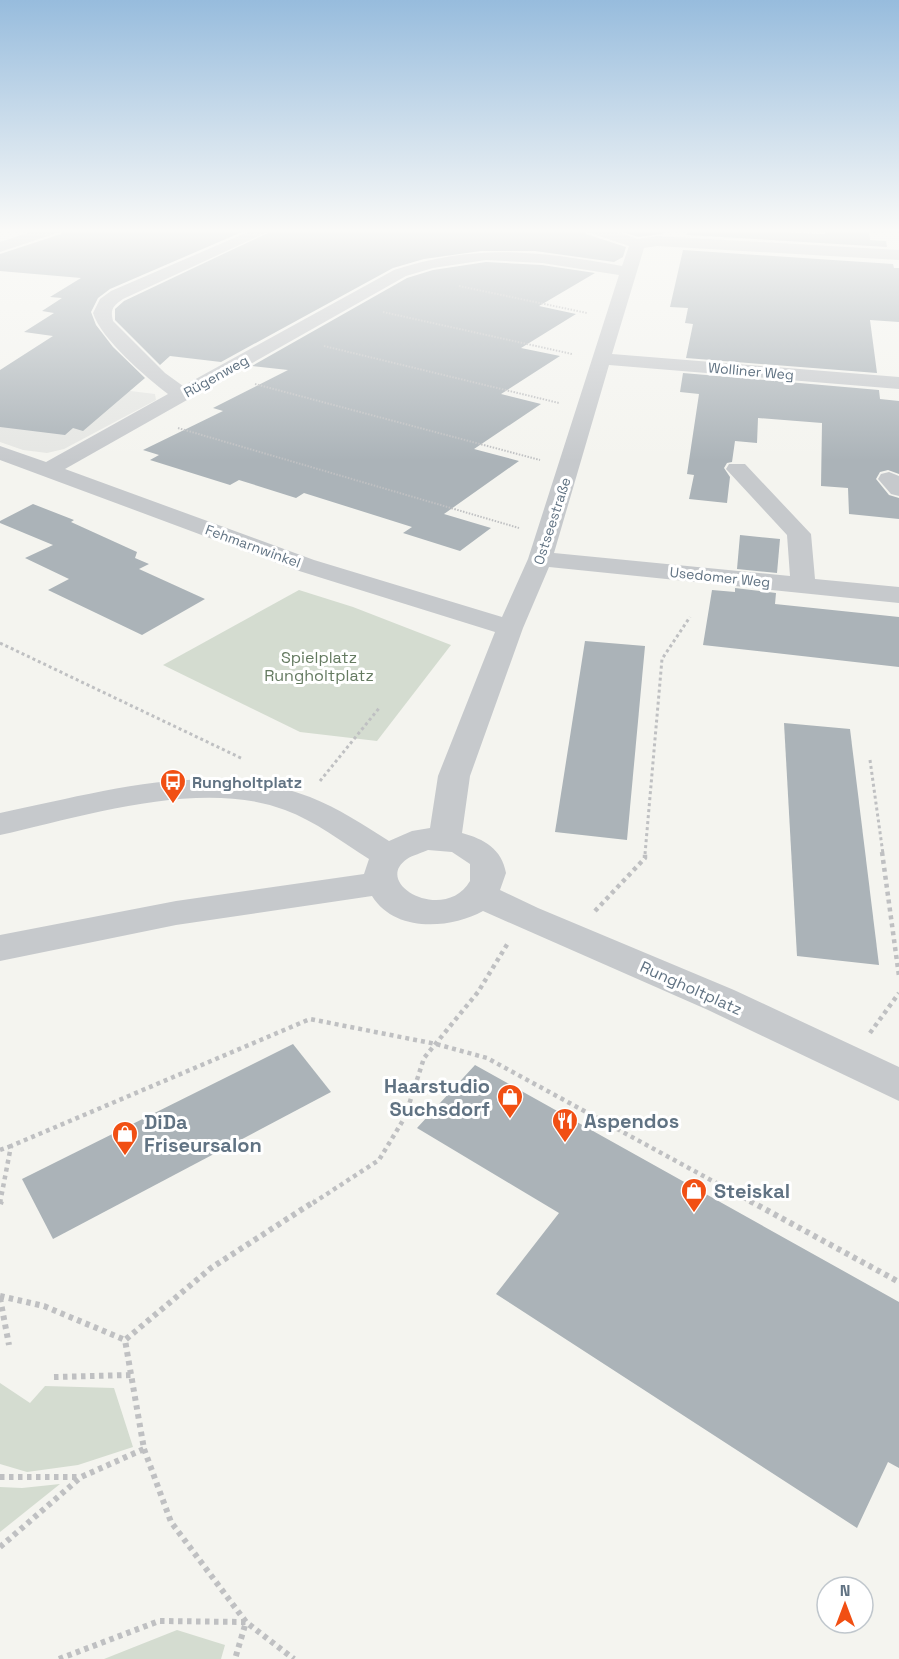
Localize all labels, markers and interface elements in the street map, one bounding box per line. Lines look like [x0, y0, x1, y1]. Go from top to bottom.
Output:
street label: Rügenweg [180, 351, 252, 401]
street label: Wolliner Weg [707, 358, 795, 384]
street label: Ostseestraße [529, 475, 575, 567]
street label: Fehmarnwinkel [203, 520, 303, 572]
street label: Usedomer Weg [669, 563, 771, 591]
park label: Spielplatz Rungholtplatz [264, 647, 374, 686]
bus stop icon: Rungholtplatz [158, 767, 188, 805]
place label: Rungholtplatz [192, 772, 302, 793]
street label: Rungholtplatz [637, 956, 745, 1020]
place label: Haarstudio Suchsdorf [384, 1073, 490, 1122]
shop icon: Haarstudio Suchsdorf [495, 1082, 525, 1120]
restaurant icon: Aspendos [550, 1106, 580, 1144]
place label: Aspendos [584, 1108, 679, 1134]
place label: DiDa Friseursalon [144, 1109, 262, 1158]
shop icon: DiDa Friseursalon [110, 1119, 140, 1157]
shop icon: Steiskal [679, 1176, 709, 1214]
place label: Steiskal [714, 1178, 790, 1204]
north arrow [815, 1575, 875, 1635]
text: N [840, 1580, 850, 1601]

